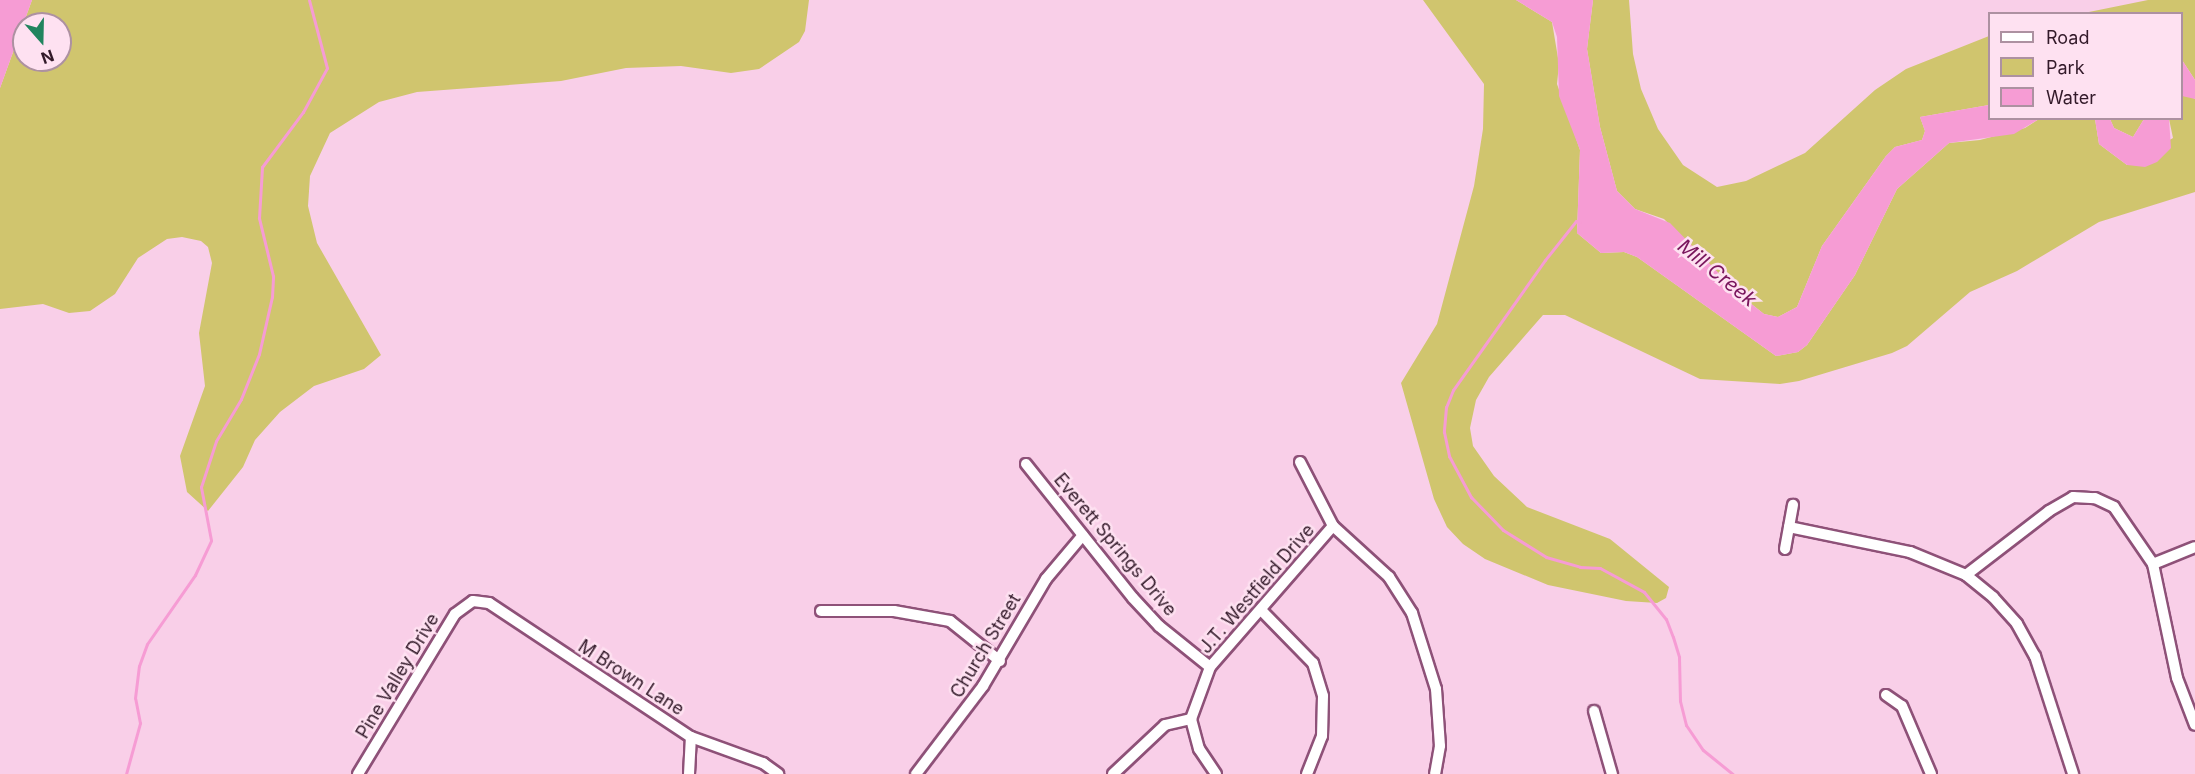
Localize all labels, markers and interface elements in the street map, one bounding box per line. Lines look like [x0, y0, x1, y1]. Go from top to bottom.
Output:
north arrow [12, 12, 72, 72]
legend [1988, 12, 2183, 120]
text: Road [2046, 27, 2089, 48]
text: N [38, 46, 57, 69]
text: Park [2046, 57, 2085, 78]
text: Water [2046, 87, 2096, 108]
water label: Mill Creek [1673, 234, 1761, 312]
street label: Everett Springs Drive [1049, 469, 1181, 621]
street label: J.T. Westfield Drive [1195, 520, 1319, 658]
street label: Church Street [946, 590, 1026, 702]
street label: Pine Valley Drive [352, 609, 444, 743]
street label: M Brown Lane [574, 636, 688, 720]

